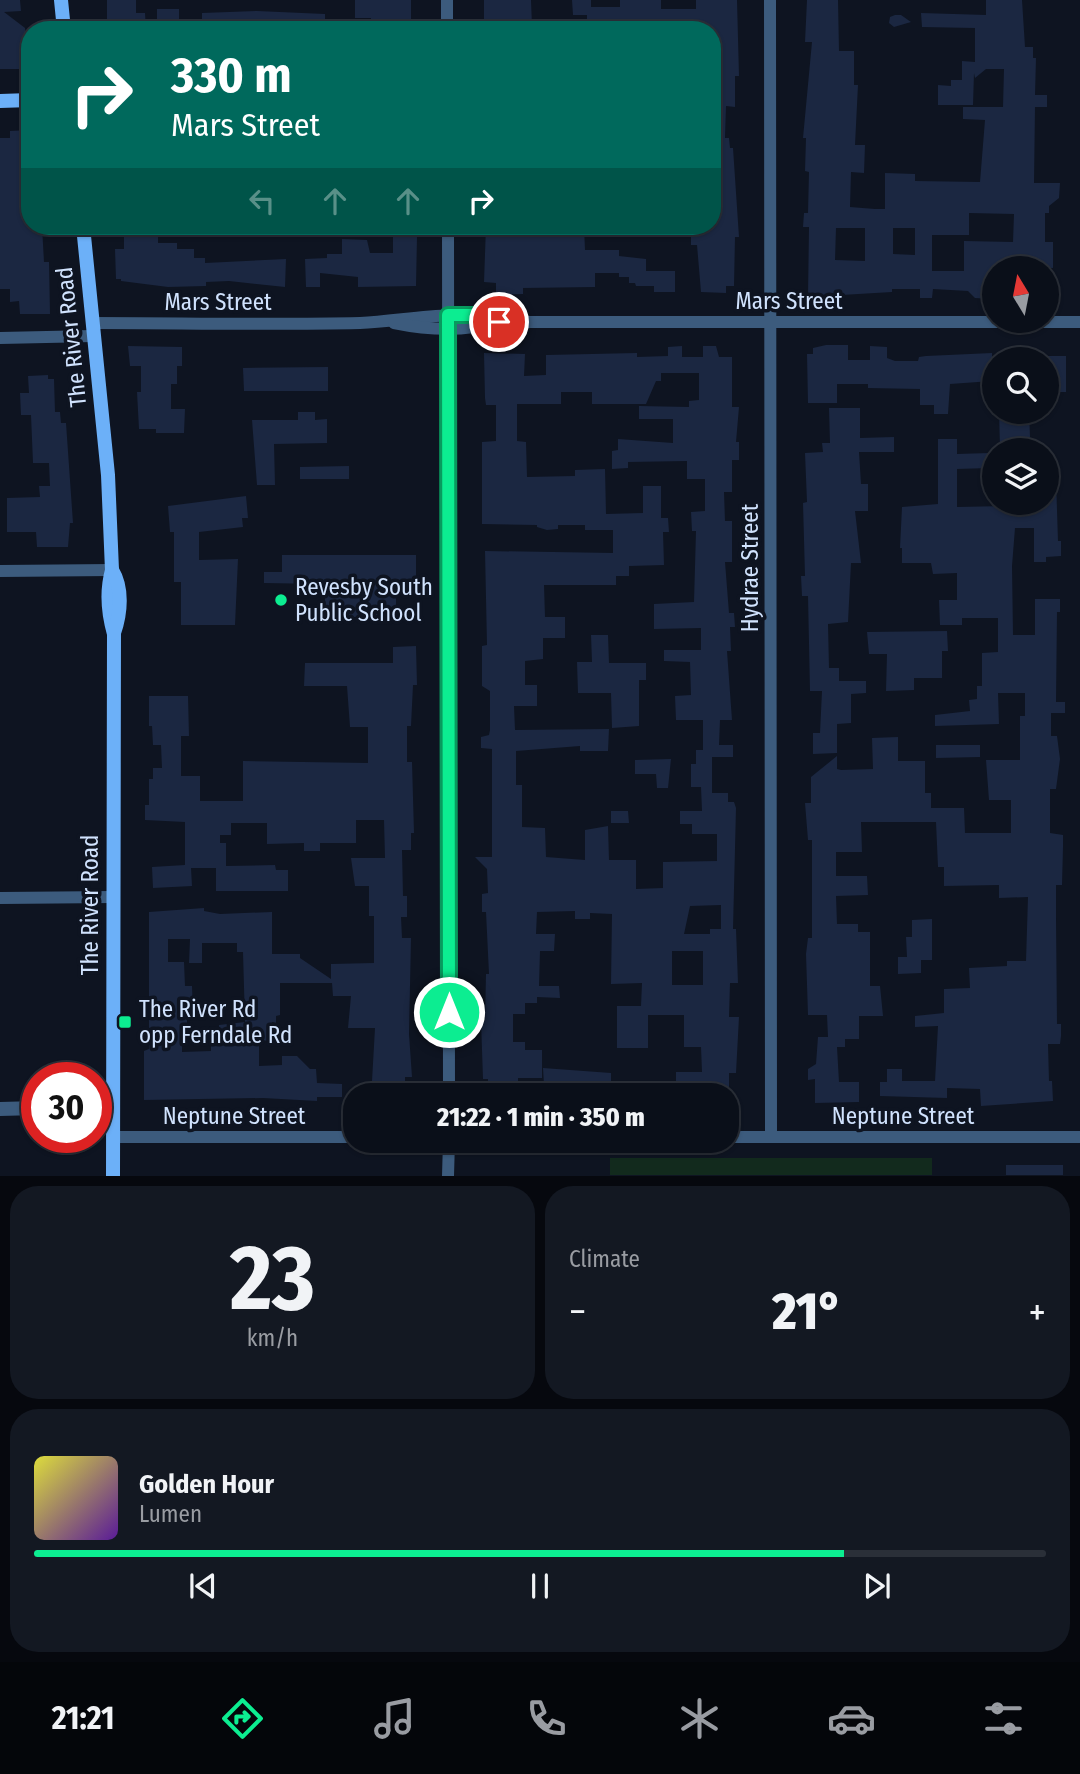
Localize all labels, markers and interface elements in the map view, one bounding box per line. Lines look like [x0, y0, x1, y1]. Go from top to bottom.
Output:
text: 330 m [171, 46, 292, 105]
icon: right [56, 49, 147, 140]
text: Mars Street [171, 106, 320, 144]
icon: left [243, 182, 281, 220]
icon: ahead [316, 182, 354, 220]
icon: ahead [389, 182, 427, 220]
icon: right [462, 182, 500, 220]
north arrow [982, 256, 1059, 332]
map controls [982, 256, 1059, 515]
street label: The River Road [50, 266, 92, 408]
street label: Mars Street [735, 287, 843, 315]
street label: Mars Street [164, 288, 272, 316]
pin [469, 292, 529, 352]
icon: arrive [480, 303, 518, 341]
button: search [982, 347, 1059, 424]
button: layers [982, 438, 1059, 515]
street label: Hydrae Street [736, 503, 764, 632]
place label: Revesby South Public School [295, 573, 433, 627]
marker: Revesby South Public School [273, 592, 289, 608]
street label: The River Road [76, 835, 104, 975]
position arrow [412, 975, 486, 1049]
place label: The River Rd opp Ferndale Rd [139, 995, 292, 1049]
marker: The River Rd opp Ferndale Rd [117, 1014, 133, 1030]
speed limit sign: 30 [21, 1062, 112, 1153]
street label: Neptune Street [163, 1102, 306, 1130]
text: 21:22 · 1 min · 350 m [437, 1102, 645, 1133]
street label: Neptune Street [832, 1102, 975, 1130]
text: 23 [230, 1224, 315, 1333]
text: Climate [569, 1245, 640, 1273]
text: 21° [772, 1280, 843, 1343]
text: − [569, 1289, 586, 1335]
text: + [1029, 1289, 1046, 1335]
text: km/h [247, 1324, 298, 1352]
text: Golden Hour [139, 1469, 274, 1500]
text: Lumen [139, 1500, 202, 1528]
icon: previous [184, 1567, 222, 1605]
icon: pause [521, 1567, 559, 1605]
icon: next [858, 1567, 896, 1605]
icon: directions [218, 1694, 267, 1743]
icon: music [370, 1694, 419, 1743]
icon: phone [522, 1694, 571, 1743]
icon: climate [675, 1694, 724, 1743]
icon: car [827, 1694, 876, 1743]
icon: filters [979, 1694, 1028, 1743]
text: 21:21 [52, 1699, 115, 1737]

